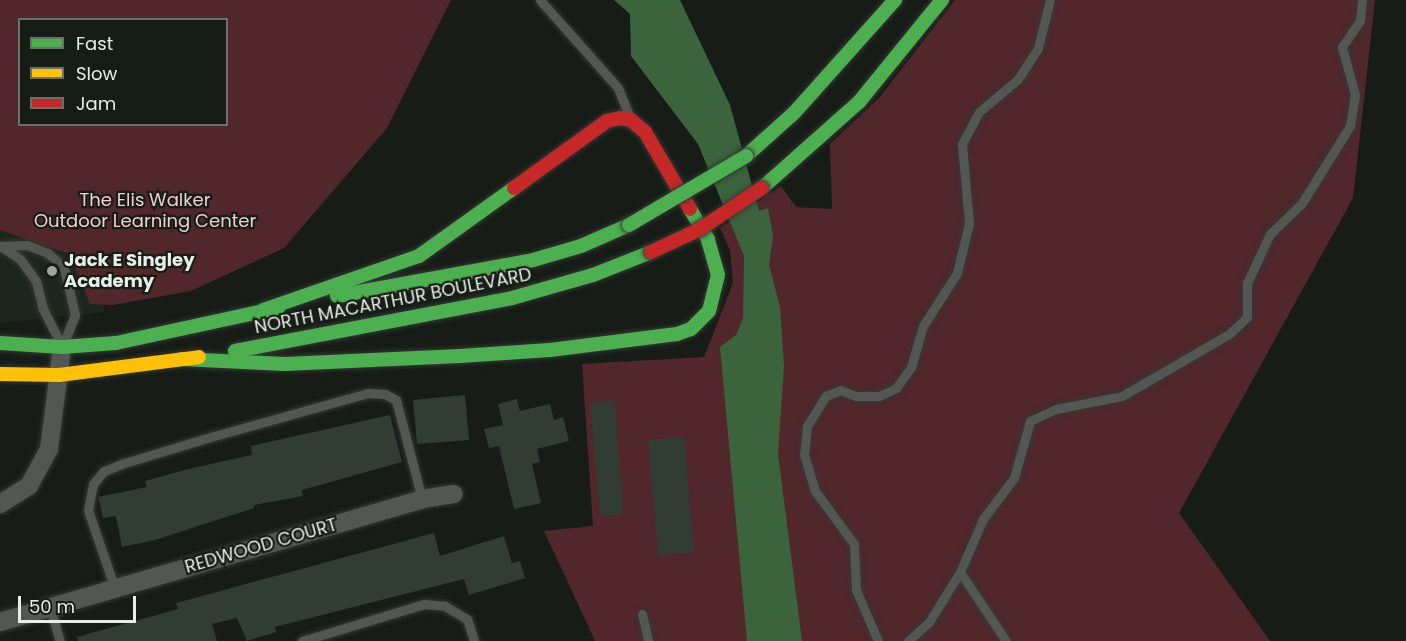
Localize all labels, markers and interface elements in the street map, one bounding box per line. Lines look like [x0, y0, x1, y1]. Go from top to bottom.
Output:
legend [18, 18, 228, 126]
text: Fast [76, 31, 113, 56]
text: Slow [76, 61, 117, 86]
text: Jam [76, 91, 116, 116]
park label: The Elis Walker Outdoor Learning Center [34, 190, 256, 232]
place label: Jack E Singley Academy [64, 250, 195, 292]
marker: Jack E Singley Academy [45, 264, 59, 278]
street label: NORTH MACARTHUR BOULEVARD [253, 264, 533, 338]
street label: REDWOOD COURT [182, 514, 340, 578]
scale bar [21, 584, 140, 622]
text: 50 m [29, 594, 75, 619]

